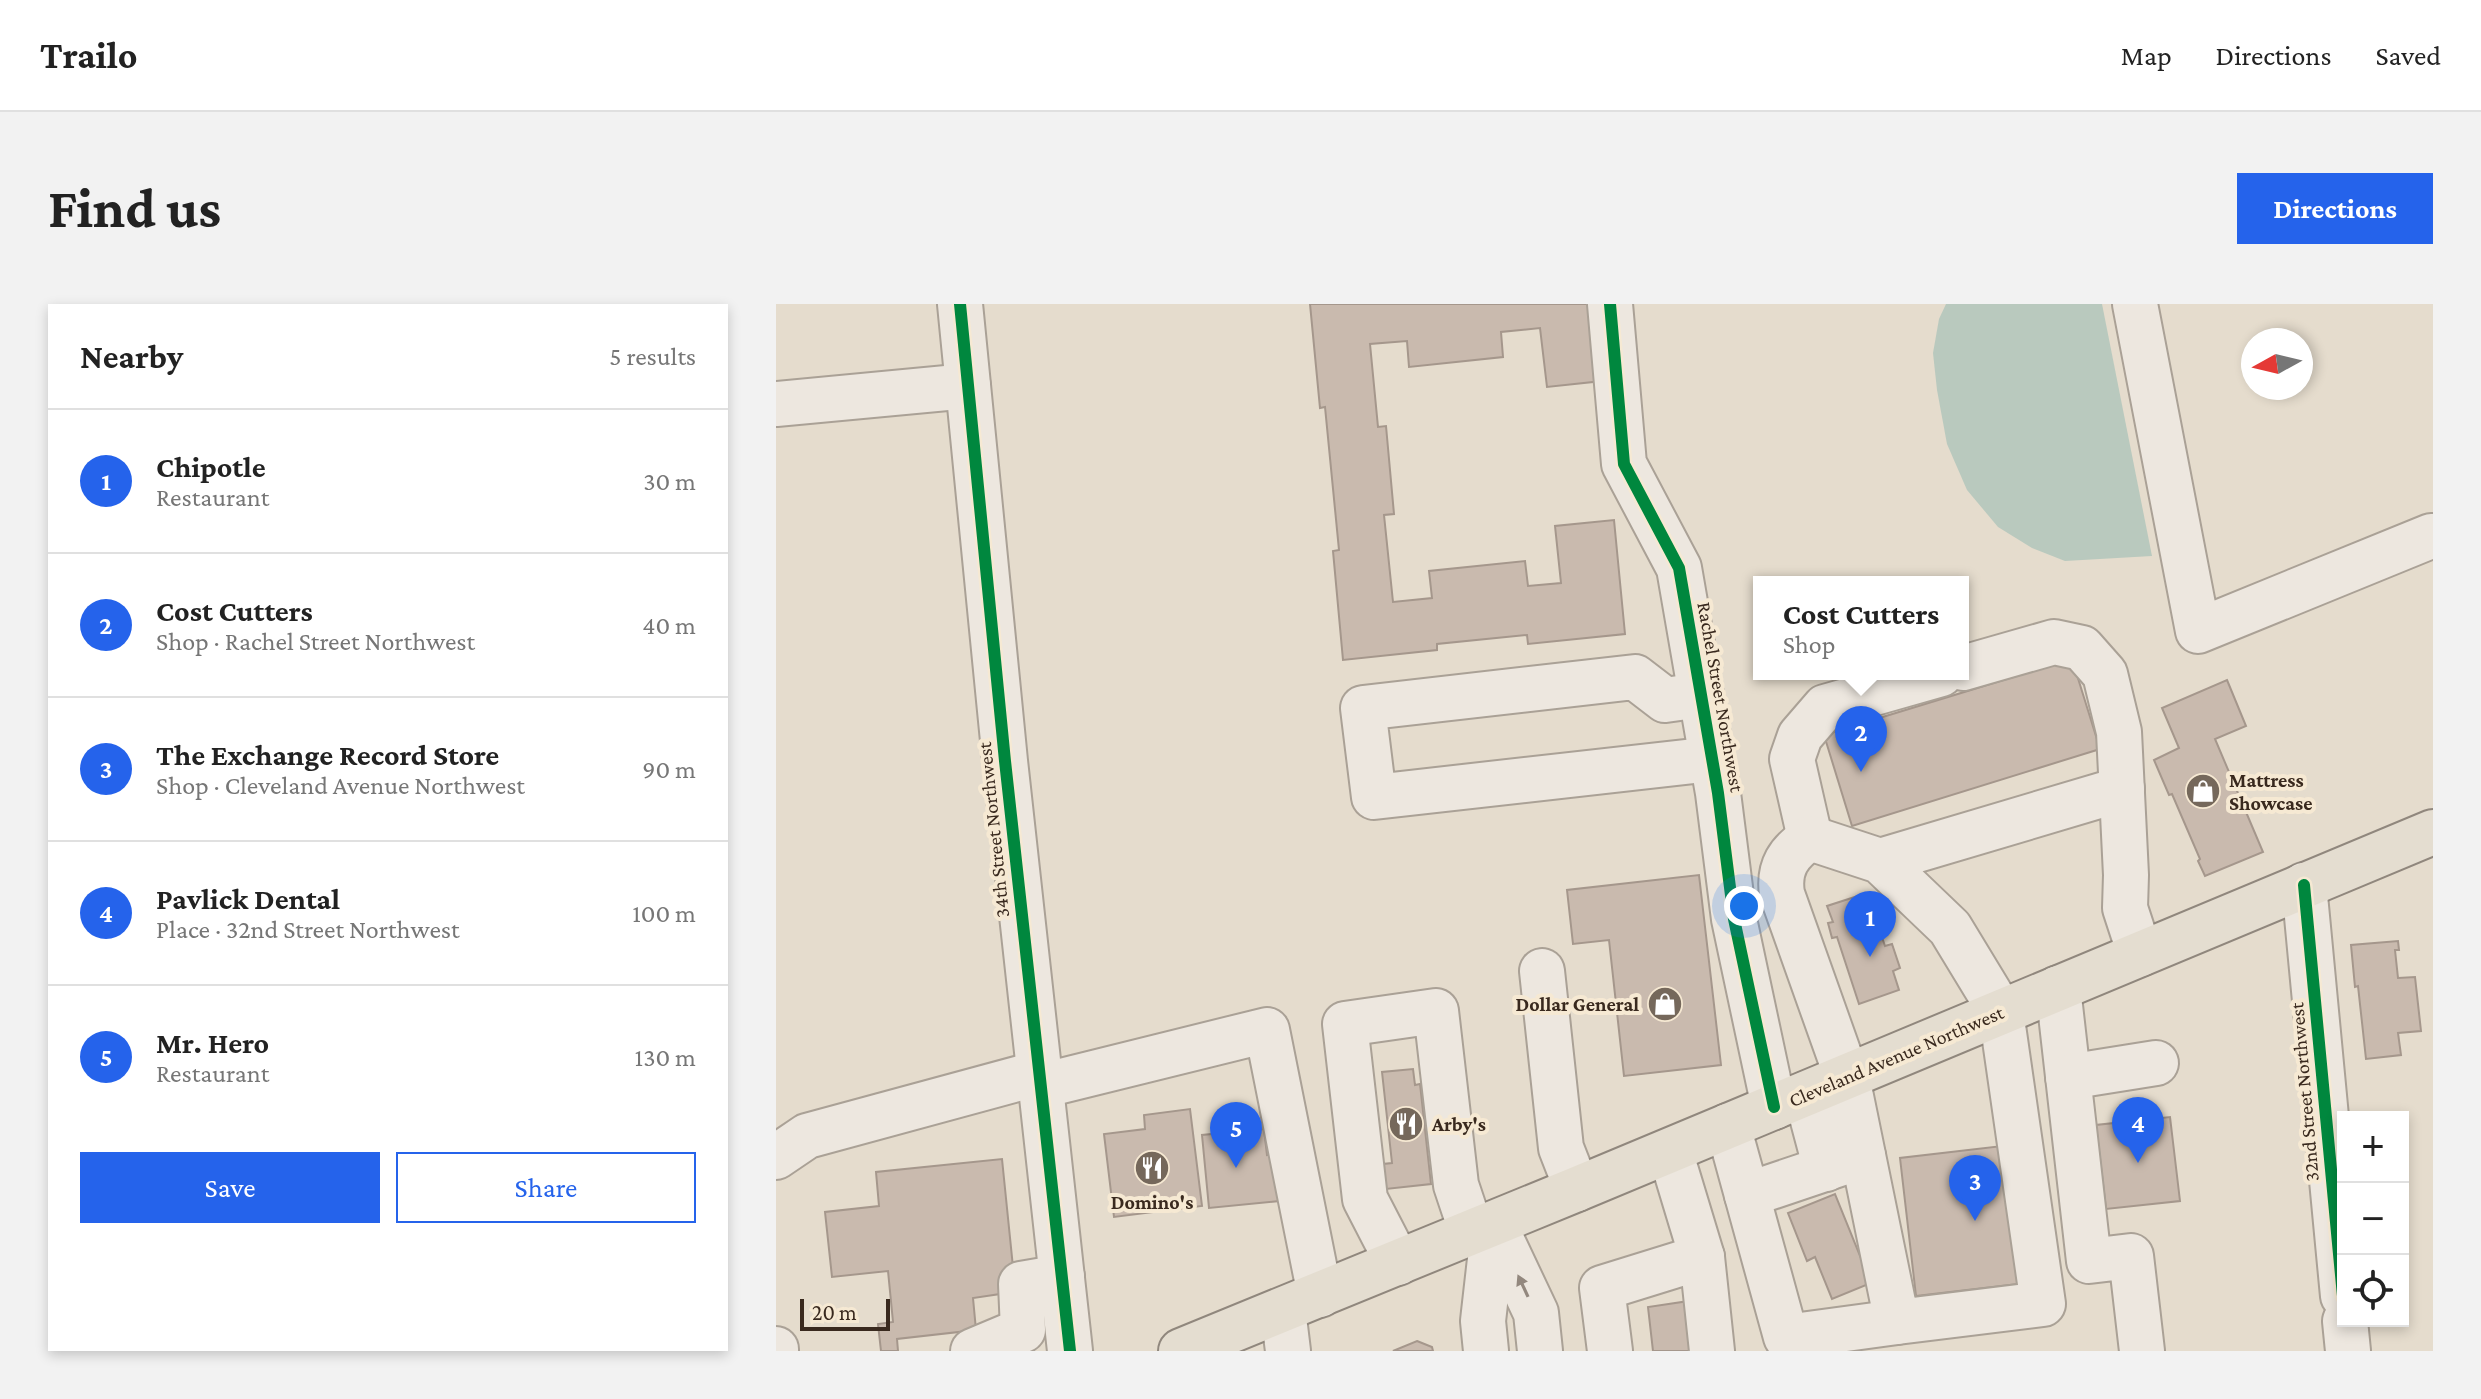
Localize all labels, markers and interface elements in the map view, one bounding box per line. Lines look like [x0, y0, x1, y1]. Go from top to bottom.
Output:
text: Trailo [40, 34, 138, 76]
text: Map [2121, 40, 2172, 71]
text: Directions [2216, 40, 2331, 71]
text: Saved [2375, 40, 2441, 71]
button: Directions [2237, 173, 2433, 244]
text: Find us [48, 177, 221, 239]
north arrow [2241, 328, 2313, 400]
text: Nearby [80, 338, 183, 375]
text: 5 results [609, 342, 696, 371]
text: Chipotle [156, 450, 266, 483]
text: 1 [101, 467, 111, 496]
text: 30 m [643, 467, 696, 496]
text: Restaurant [156, 483, 269, 512]
popup [1753, 576, 1969, 680]
text: Cost Cutters [156, 594, 313, 627]
text: Cost Cutters [1783, 597, 1939, 630]
street label: Rachel Street Northwest [1693, 600, 1749, 794]
text: 2 [99, 611, 113, 640]
text: 40 m [642, 611, 696, 640]
text: Shop · Rachel Street Northwest [156, 627, 475, 656]
text: Shop [1783, 630, 1835, 659]
pin: 2 [1835, 706, 1887, 772]
text: The Exchange Record Store [156, 738, 499, 771]
street label: 34th Street Northwest [973, 741, 1013, 919]
text: 3 [100, 755, 112, 784]
text: 90 m [642, 755, 696, 784]
place label: Mattress Showcase [2229, 769, 2313, 814]
text: Shop · Cleveland Avenue Northwest [156, 771, 525, 800]
shop icon: Mattress Showcase [2184, 772, 2222, 810]
text: Pavlick Dental [156, 882, 340, 915]
your location [1724, 886, 1764, 926]
pin: 1 [1844, 891, 1896, 957]
text: 4 [99, 899, 113, 928]
text: 100 m [632, 899, 696, 928]
text: Place · 32nd Street Northwest [156, 915, 460, 944]
shop icon: Dollar General [1646, 985, 1684, 1023]
place label: Dollar General [1515, 993, 1639, 1015]
street label: Cleveland Avenue Northwest [1785, 1001, 2007, 1111]
street label: 32nd Street Northwest [2285, 1001, 2323, 1182]
text: Mr. Hero [156, 1026, 269, 1059]
text: 5 [100, 1043, 112, 1072]
text: 130 m [635, 1043, 696, 1072]
text: Restaurant [156, 1059, 269, 1088]
pin: 4 [2112, 1097, 2164, 1163]
pin: 5 [1210, 1102, 1262, 1168]
restaurant icon: Arby's [1387, 1105, 1425, 1143]
map controls [2337, 1111, 2409, 1327]
button: + [2337, 1111, 2409, 1183]
place label: Arby's [1431, 1113, 1486, 1135]
restaurant icon: Domino's [1133, 1149, 1171, 1187]
button: Save [80, 1152, 380, 1223]
button: Share [396, 1152, 696, 1223]
pin: 3 [1949, 1155, 2001, 1221]
button: − [2337, 1183, 2409, 1255]
place label: Domino's [1111, 1191, 1193, 1213]
button: locate [2337, 1255, 2409, 1327]
one-way arrow [1516, 1274, 1530, 1297]
scale bar [800, 1295, 890, 1331]
text: 20 m [812, 1300, 857, 1325]

